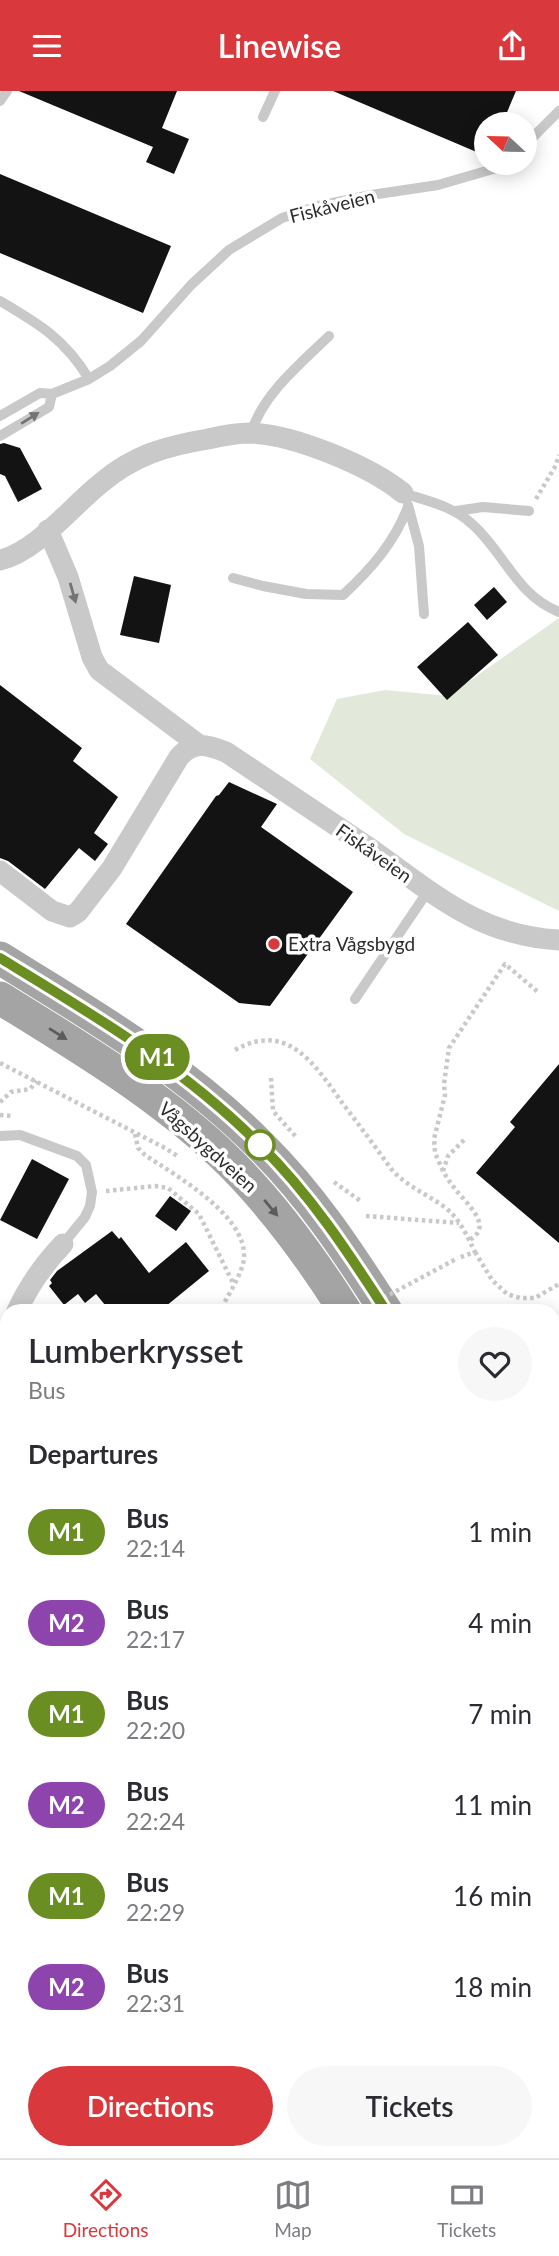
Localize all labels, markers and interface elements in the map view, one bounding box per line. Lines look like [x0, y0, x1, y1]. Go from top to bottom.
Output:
text: Linewise [218, 26, 341, 65]
icon: menu [28, 27, 66, 65]
icon: share [493, 27, 531, 65]
north arrow [474, 112, 537, 175]
map controls [474, 112, 537, 175]
street label: Fiskåveien [287, 184, 377, 227]
one-way arrow [21, 412, 40, 425]
one-way arrow [69, 583, 79, 604]
street label: Fiskåveien [332, 818, 417, 887]
place label: Extra Vågsbygd [288, 932, 415, 955]
marker: Extra Vågsbygd [266, 936, 282, 952]
one-way arrow [49, 1027, 68, 1040]
line badge: M1 [125, 1034, 188, 1080]
text: M1 [139, 1042, 175, 1071]
street label: Vågsbygdveien [155, 1097, 262, 1197]
unlabelled marker [245, 1130, 275, 1160]
one-way arrow [263, 1199, 279, 1217]
button: heart [458, 1327, 532, 1401]
text: Lumberkrysset [28, 1330, 243, 1370]
text: Bus [28, 1376, 65, 1404]
text: Departures [28, 1438, 158, 1470]
text: Bus [126, 1502, 169, 1534]
text: 1 min [468, 1516, 532, 1548]
text: M1 [48, 1517, 85, 1546]
text: 22:14 [126, 1534, 185, 1562]
text: Bus [126, 1593, 169, 1625]
text: 4 min [468, 1607, 532, 1639]
text: M2 [48, 1608, 85, 1637]
text: 22:17 [126, 1625, 185, 1653]
text: Bus [126, 1684, 169, 1716]
text: 7 min [468, 1698, 532, 1730]
text: M1 [48, 1699, 85, 1728]
text: 22:20 [126, 1716, 185, 1744]
text: Bus [126, 1775, 169, 1807]
text: 11 min [453, 1789, 532, 1821]
text: M2 [48, 1790, 85, 1819]
text: 22:24 [126, 1807, 185, 1835]
text: Bus [126, 1866, 169, 1898]
text: 16 min [453, 1880, 532, 1912]
text: M1 [48, 1881, 85, 1910]
text: 22:29 [126, 1898, 185, 1926]
text: Bus [126, 1957, 169, 1989]
text: 18 min [453, 1971, 532, 2003]
text: M2 [48, 1972, 85, 2001]
text: 22:31 [126, 1989, 185, 2017]
button: Directions [28, 2066, 273, 2146]
button: Tickets [287, 2066, 532, 2146]
tab: Directions [63, 2176, 148, 2241]
tab: Map [274, 2176, 312, 2241]
tab: Tickets [437, 2176, 496, 2241]

